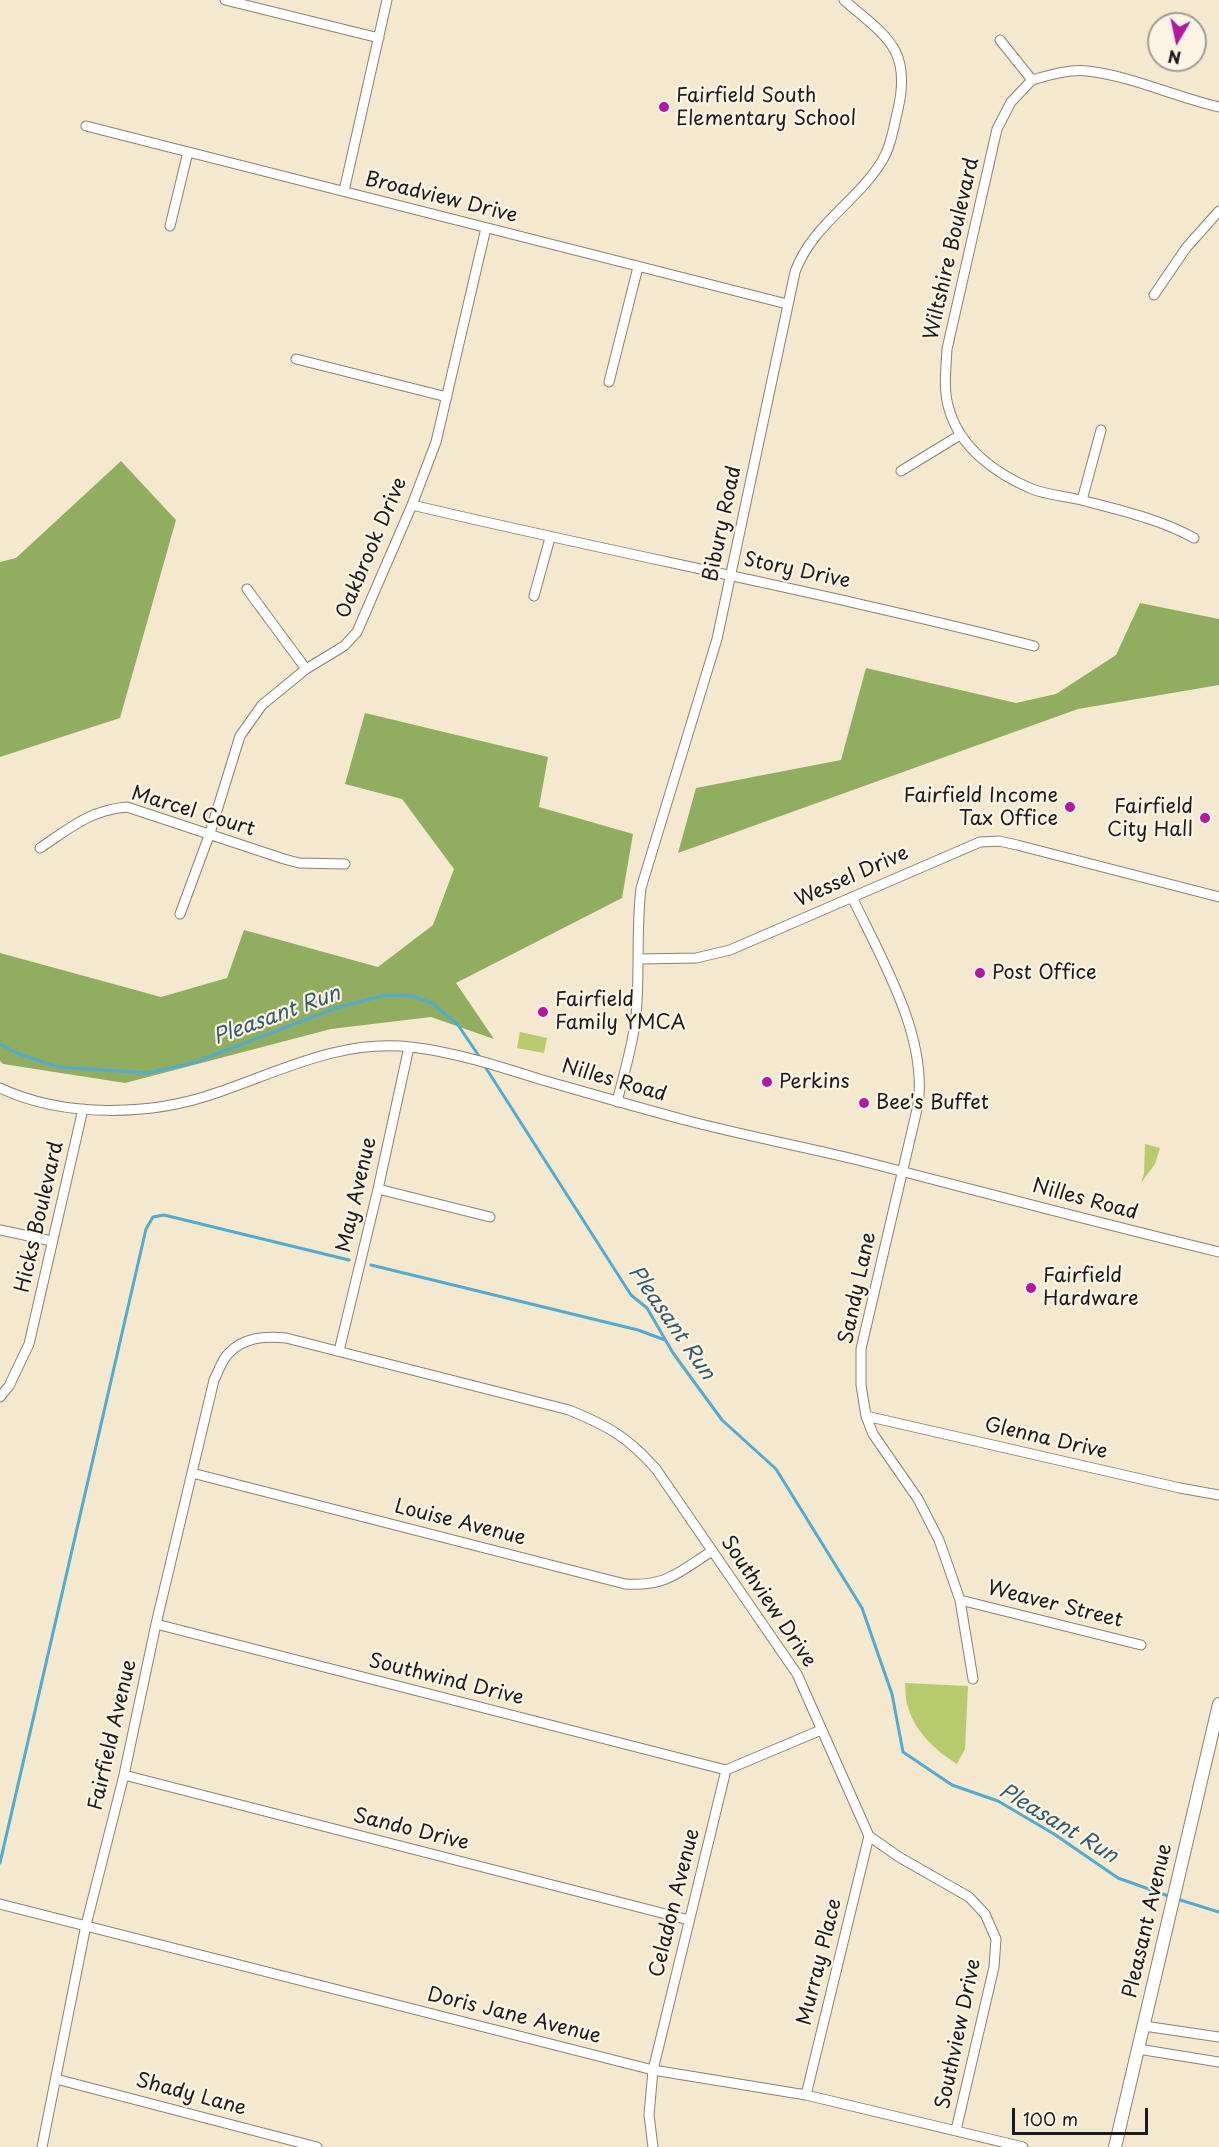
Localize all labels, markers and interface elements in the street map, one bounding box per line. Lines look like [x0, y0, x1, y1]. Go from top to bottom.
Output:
north arrow [1147, 12, 1207, 72]
text: N [1166, 45, 1183, 71]
place label: Fairfield South Elementary School [676, 84, 856, 131]
marker: Fairfield South Elementary School [657, 100, 671, 114]
street label: Wiltshire Boulevard [919, 155, 985, 343]
street label: Broadview Drive [362, 167, 520, 229]
street label: Bibury Road [699, 464, 747, 584]
street label: Oakbrook Drive [331, 474, 413, 622]
street label: Story Drive [741, 548, 853, 594]
street label: Marcel Court [128, 782, 258, 842]
place label: Fairfield Income Tax Office [903, 784, 1058, 831]
place label: Fairfield City Hall [1107, 795, 1193, 842]
marker: Fairfield Income Tax Office [1063, 800, 1077, 814]
marker: Fairfield City Hall [1198, 811, 1212, 825]
street label: Wessel Drive [792, 841, 912, 913]
place label: Post Office [992, 961, 1097, 985]
marker: Post Office [973, 966, 987, 980]
water label: Pleasant Run [210, 981, 344, 1051]
place label: Fairfield Family YMCA [555, 988, 686, 1035]
marker: Fairfield Family YMCA [536, 1005, 550, 1019]
street label: Nilles Road [559, 1055, 669, 1107]
place label: Perkins [779, 1070, 850, 1094]
marker: Perkins [760, 1075, 774, 1089]
place label: Bee's Buffet [876, 1091, 989, 1115]
marker: Bee's Buffet [857, 1096, 871, 1110]
street label: May Avenue [332, 1135, 382, 1255]
street label: Hicks Boulevard [11, 1139, 69, 1295]
street label: Nilles Road [1030, 1174, 1140, 1226]
street label: Sandy Lane [834, 1230, 882, 1346]
water label: Pleasant Run [622, 1261, 720, 1385]
place label: Fairfield Hardware [1043, 1264, 1139, 1311]
marker: Fairfield Hardware [1024, 1281, 1038, 1295]
street label: Glenna Drive [982, 1413, 1110, 1465]
street label: Louise Avenue [392, 1495, 528, 1551]
street label: Southview Drive [715, 1532, 821, 1672]
street label: Weaver Street [985, 1577, 1125, 1633]
street label: Southwind Drive [366, 1649, 526, 1711]
street label: Fairfield Avenue [84, 1657, 142, 1813]
water label: Pleasant Run [994, 1779, 1122, 1869]
street label: Sando Drive [351, 1804, 471, 1856]
street label: Celadon Avenue [645, 1826, 705, 1980]
street label: Pleasant Avenue [1119, 1841, 1177, 2001]
street label: Murray Place [793, 1896, 847, 2028]
street label: Southview Drive [931, 1957, 987, 2111]
street label: Doris Jane Avenue [425, 1983, 603, 2049]
street label: Shady Lane [133, 2069, 249, 2121]
scale bar [1015, 2096, 1152, 2134]
text: 100 m [1023, 2105, 1078, 2132]

